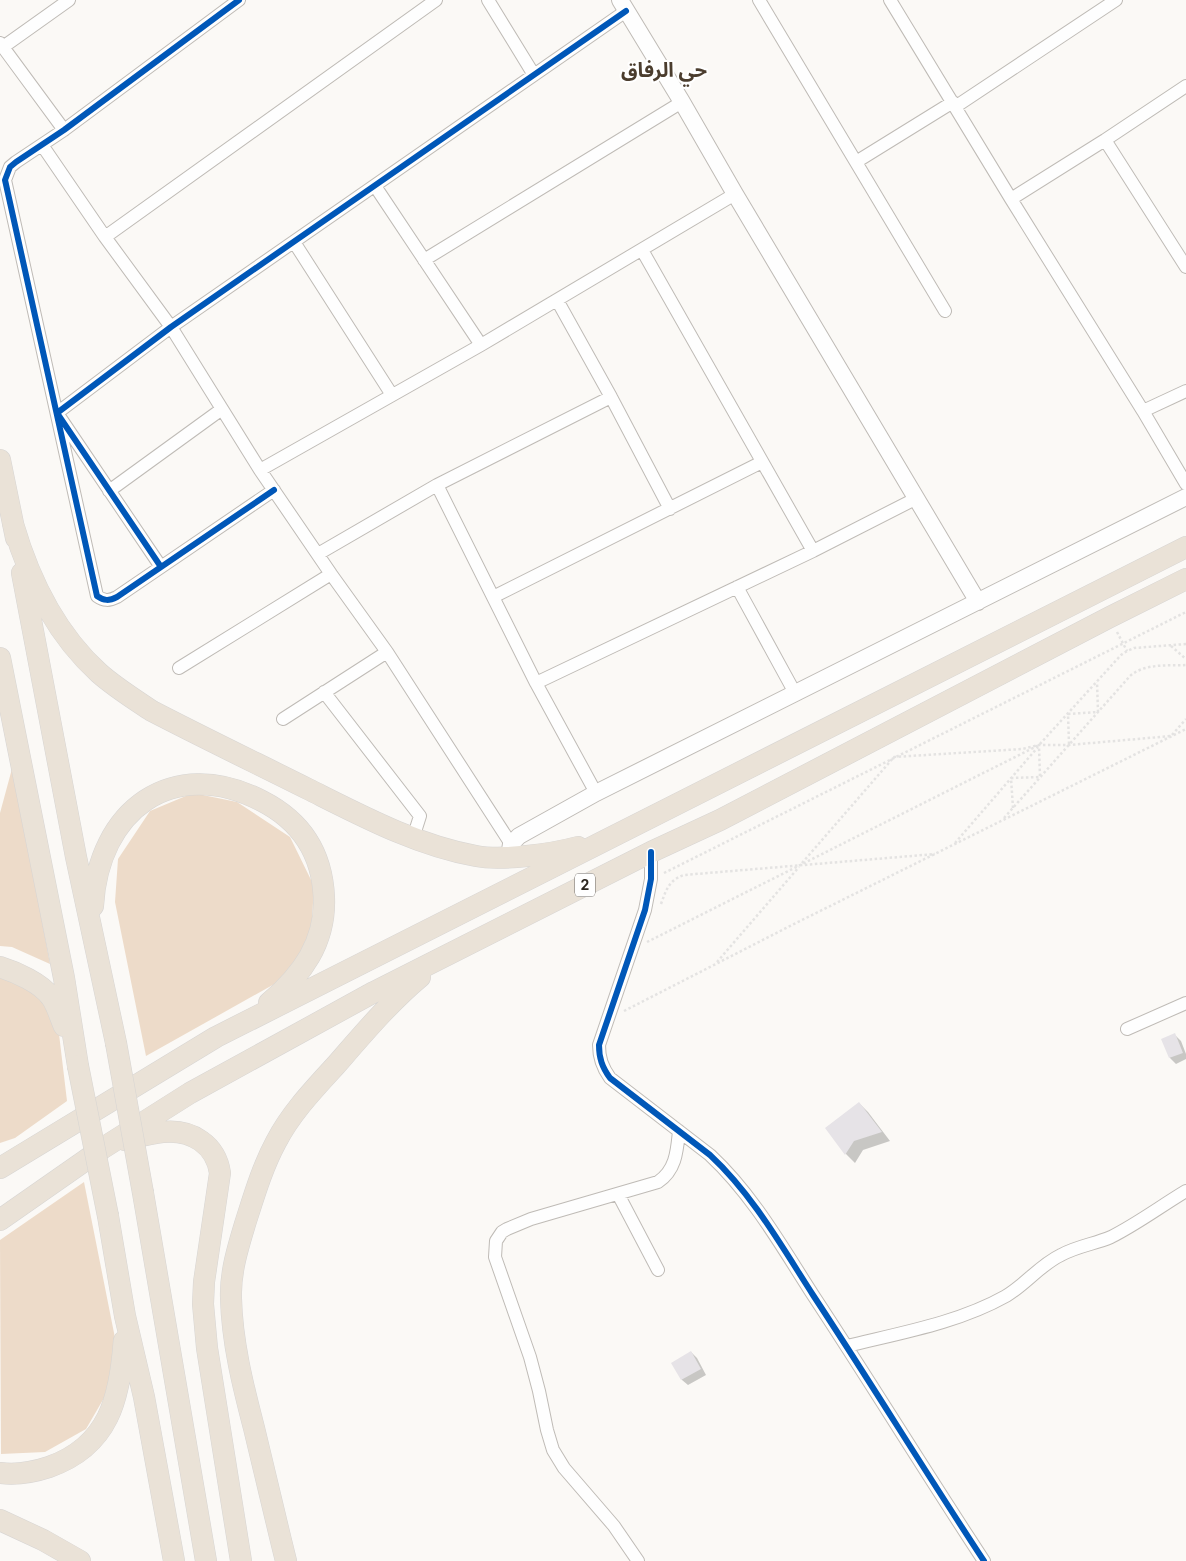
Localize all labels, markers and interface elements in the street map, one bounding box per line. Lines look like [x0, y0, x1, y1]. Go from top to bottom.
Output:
district label: حي الرفاق [621, 58, 708, 87]
road number: 2 [575, 874, 595, 896]

